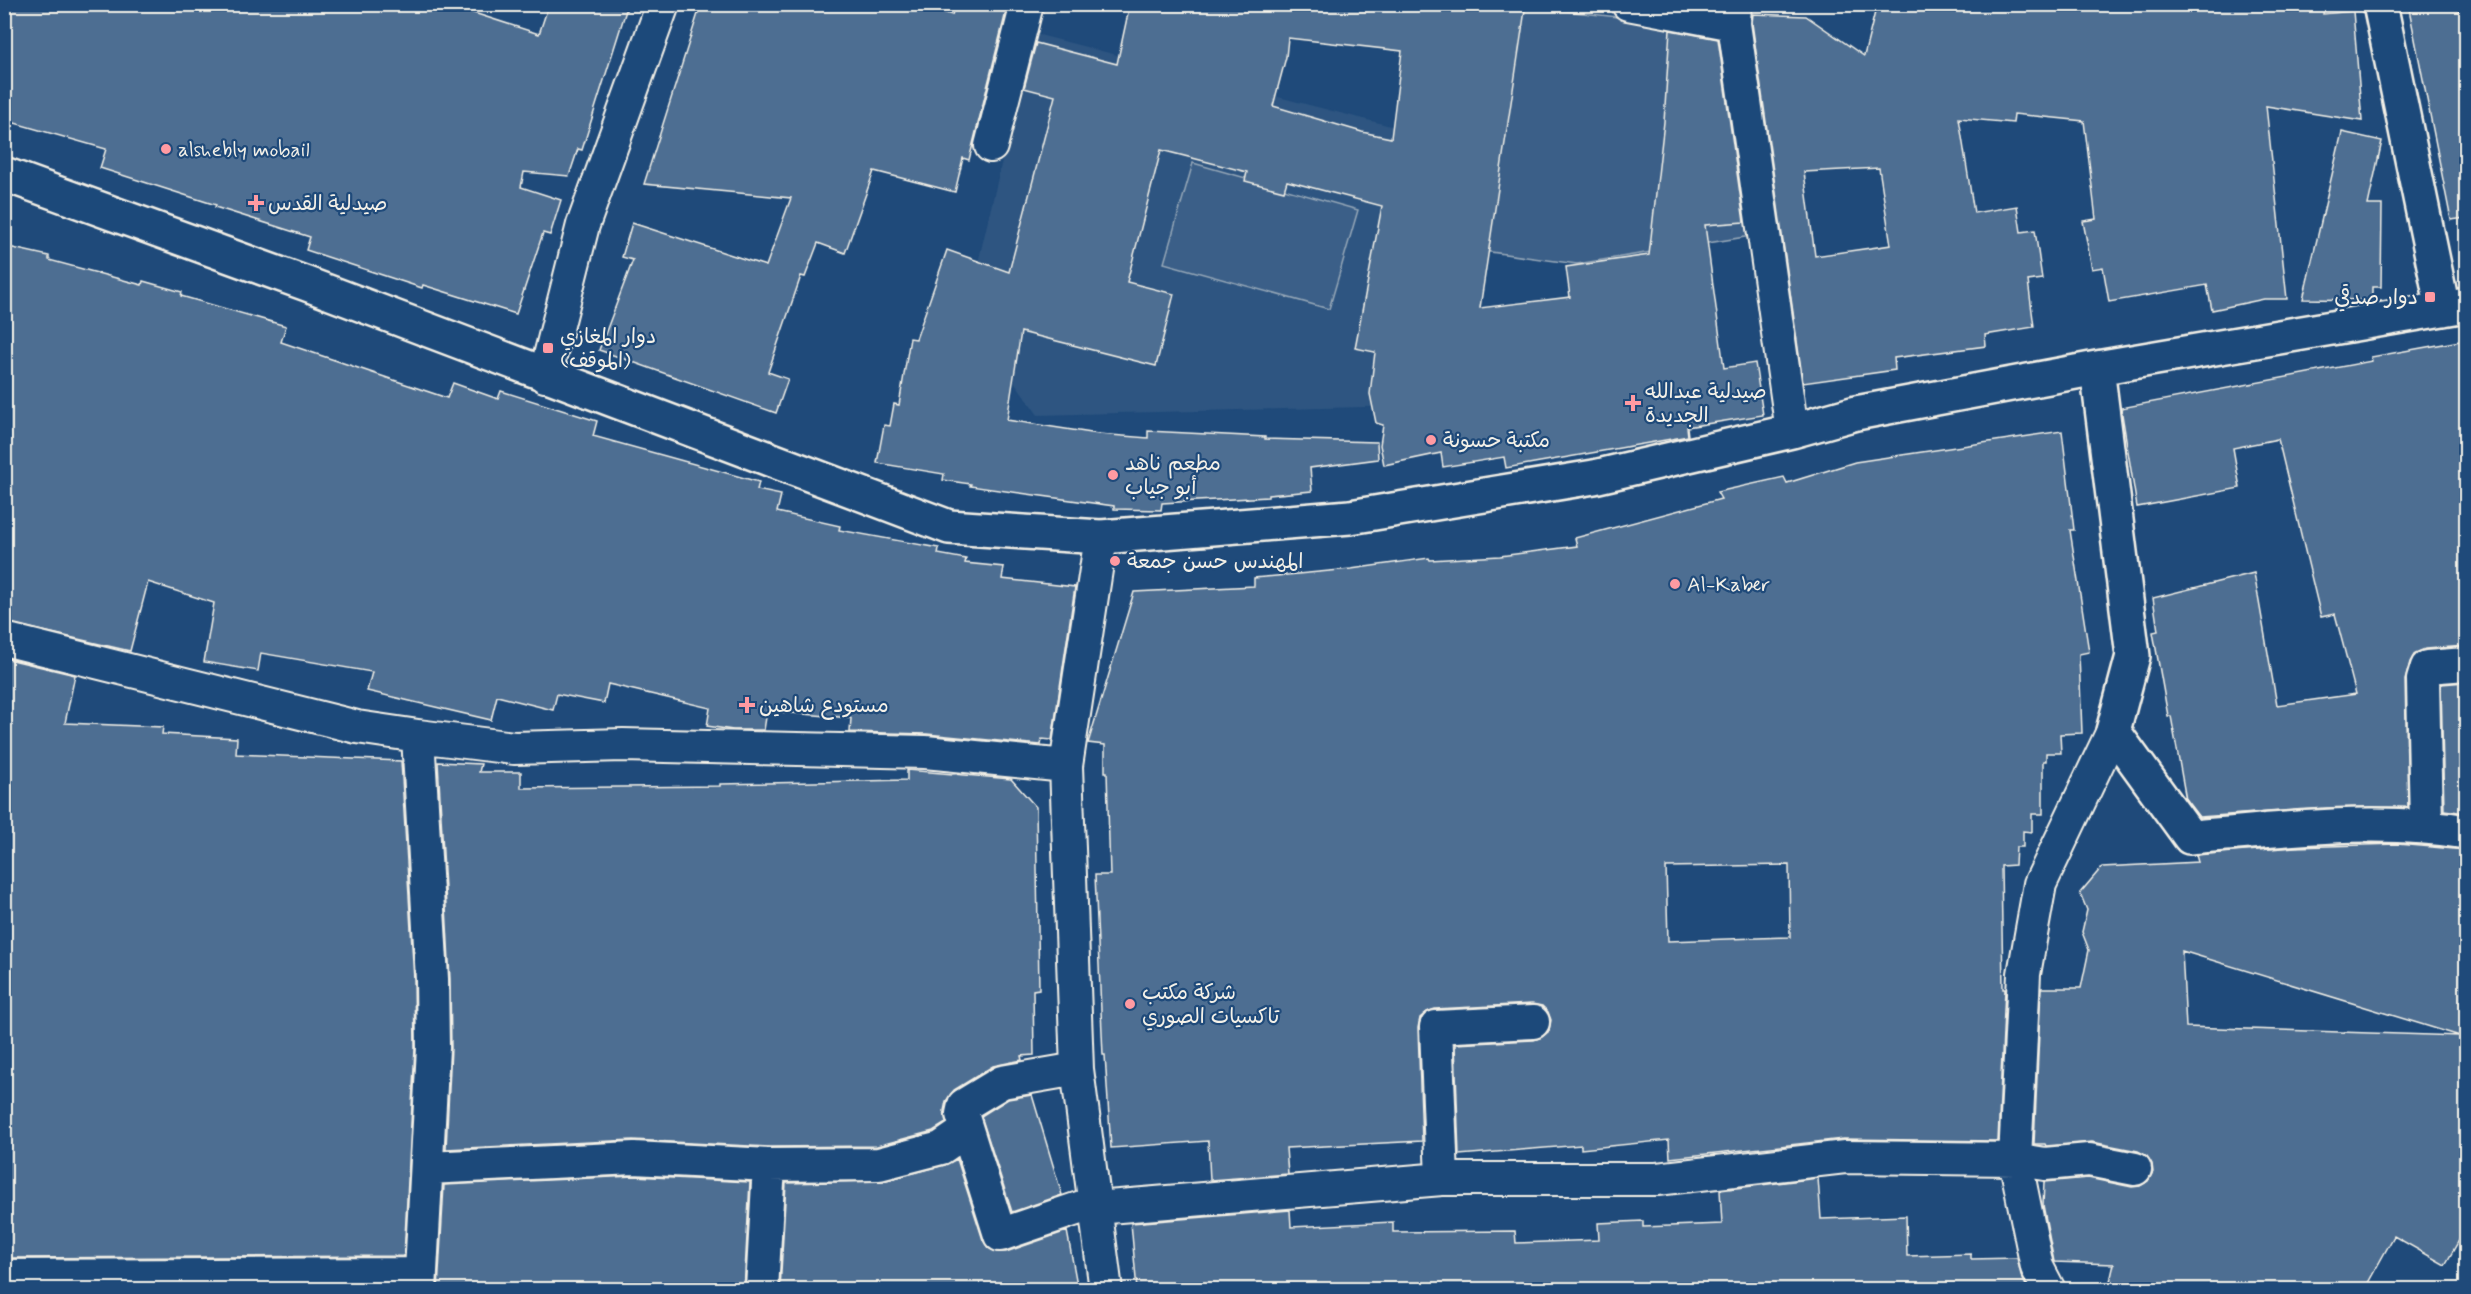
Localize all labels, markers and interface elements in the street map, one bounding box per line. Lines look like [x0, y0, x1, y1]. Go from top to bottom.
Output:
place label: alshebly mobail [178, 136, 310, 164]
marker: alshebly mobail [159, 142, 173, 156]
place label: صيدلية القدس [268, 190, 387, 218]
marker: صيدلية القدس [249, 196, 263, 210]
place label: دوار صدقي [2334, 284, 2418, 312]
marker: دوار صدقي [2423, 290, 2437, 304]
place label: دوار المغازي (الموقف) [560, 323, 656, 375]
marker: دوار المغازي (الموقف) [541, 341, 555, 355]
place label: صيدلية عبدالله الجديدة [1645, 378, 1767, 430]
marker: صيدلية عبدالله الجديدة [1626, 396, 1640, 410]
place label: مكتبة حسونة [1443, 427, 1550, 455]
marker: مكتبة حسونة [1424, 433, 1438, 447]
place label: مطعم ناهد أبو جياب [1125, 450, 1221, 502]
marker: مطعم ناهد أبو جياب [1106, 468, 1120, 482]
place label: المهندس حسن جمعة [1127, 548, 1303, 576]
marker: المهندس حسن جمعة [1108, 554, 1122, 568]
place label: Al-Kaber [1687, 571, 1770, 599]
marker: Al-Kaber [1668, 577, 1682, 591]
place label: مستودع شاهين [759, 692, 889, 720]
marker: مستودع شاهين [740, 698, 754, 712]
place label: شركة مكتب تاكسيات الصوري [1142, 979, 1280, 1031]
marker: شركة مكتب تاكسيات الصوري [1123, 997, 1137, 1011]

